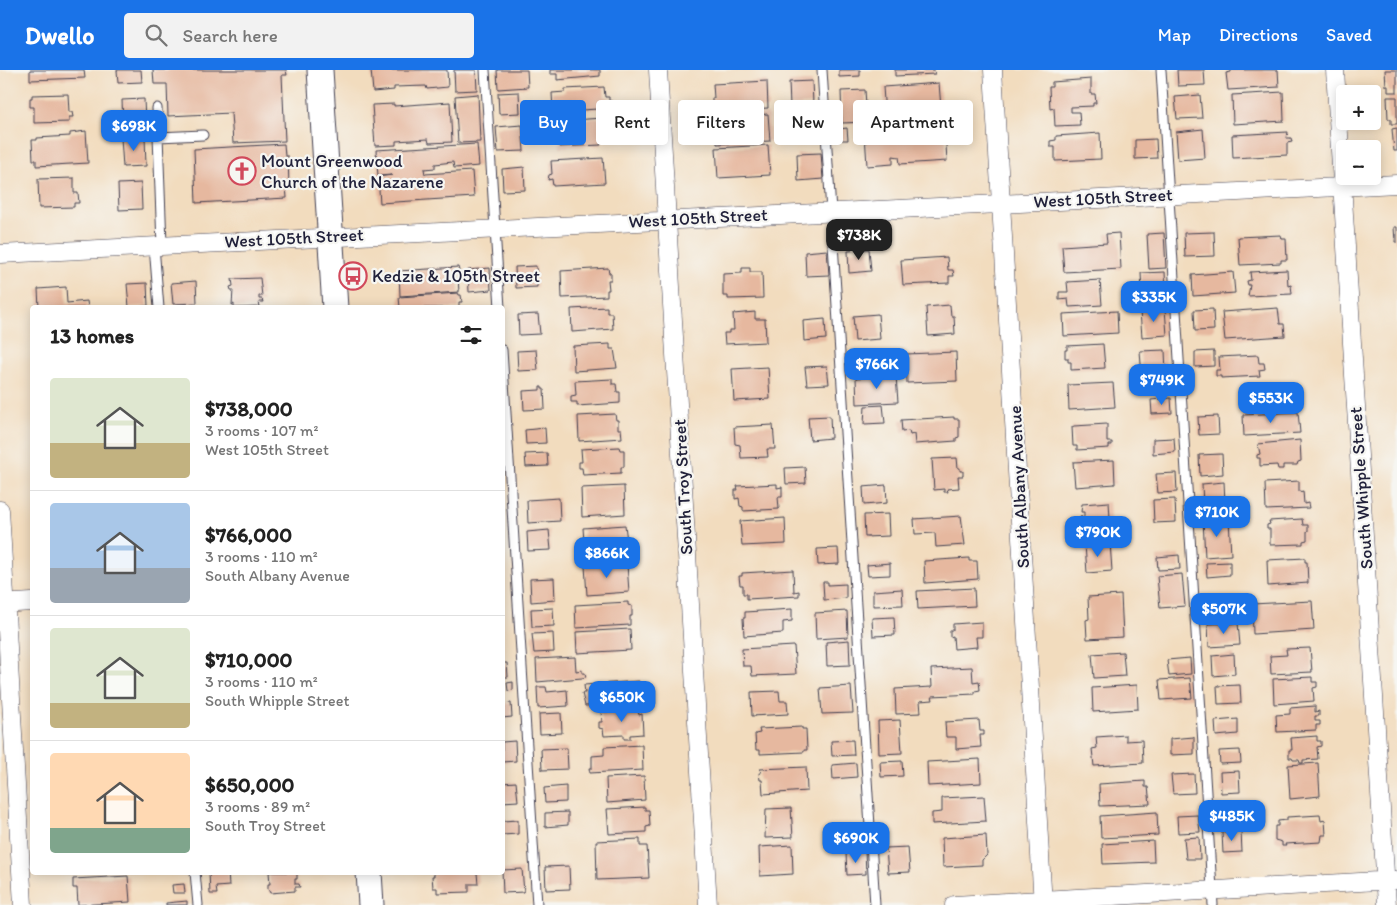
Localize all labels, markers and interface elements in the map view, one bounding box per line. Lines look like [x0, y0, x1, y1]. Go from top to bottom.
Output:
search box [124, 13, 474, 58]
text: Dwello [25, 21, 94, 50]
icon: search [142, 21, 170, 49]
text: Search here [182, 24, 278, 47]
text: Map [1158, 24, 1191, 46]
text: Directions [1219, 24, 1298, 46]
text: Saved [1326, 24, 1372, 46]
map controls [1336, 85, 1381, 185]
button: + [1336, 85, 1381, 130]
chip: Buy [520, 100, 586, 145]
chip: Rent [596, 100, 668, 145]
chip: Filters [678, 100, 764, 145]
chip: New [774, 100, 843, 145]
chip: Apartment [853, 100, 973, 145]
pin: $698K [99, 109, 169, 152]
text: $698K [112, 116, 156, 135]
button: − [1336, 140, 1381, 185]
place label: Mount Greenwood Church of the Nazarene [261, 150, 443, 193]
church icon: Mount Greenwood Church of the Nazarene [227, 156, 257, 186]
street label: West 105th Street [1033, 183, 1173, 213]
street label: West 105th Street [628, 203, 768, 233]
pin: $738K [824, 218, 894, 261]
street label: West 105th Street [224, 223, 364, 253]
text: $738K [837, 225, 881, 244]
bus stop icon: Kedzie & 105th Street [338, 261, 368, 291]
place label: Kedzie & 105th Street [372, 265, 540, 287]
pin: $335K [1119, 280, 1189, 323]
text: $335K [1132, 287, 1176, 306]
icon: filters [457, 321, 485, 349]
text: 13 homes [50, 323, 134, 348]
pin: $766K [842, 348, 912, 390]
text: $766K [855, 354, 899, 373]
pin: $749K [1127, 364, 1197, 406]
text: $749K [1140, 370, 1184, 389]
pin: $553K [1236, 382, 1306, 424]
text: $553K [1249, 388, 1293, 407]
text: $738,000 [205, 396, 293, 421]
icon: home [90, 398, 150, 458]
street label: South Albany Avenue [1004, 405, 1034, 569]
street label: South Whipple Street [1344, 406, 1378, 570]
street label: South Troy Street [668, 418, 698, 555]
text: 3 rooms · 107 m² [205, 421, 318, 440]
text: West 105th Street [205, 440, 329, 459]
pin: $710K [1182, 496, 1252, 538]
text: $710K [1195, 502, 1239, 521]
pin: $790K [1063, 516, 1133, 558]
text: $766,000 [205, 522, 292, 547]
text: $790K [1076, 522, 1120, 541]
icon: home [90, 523, 150, 583]
pin: $866K [572, 536, 642, 579]
text: $866K [585, 543, 629, 562]
text: 3 rooms · 110 m² [205, 547, 318, 566]
text: South Albany Avenue [205, 566, 350, 585]
pin: $507K [1189, 592, 1259, 635]
text: $507K [1202, 599, 1246, 618]
text: $710,000 [205, 647, 293, 672]
icon: home [90, 648, 150, 708]
text: 3 rooms · 110 m² [205, 672, 318, 691]
pin: $650K [587, 680, 657, 723]
text: $650K [599, 687, 645, 706]
text: South Whipple Street [205, 691, 349, 710]
text: $650,000 [205, 772, 295, 797]
icon: home [90, 773, 150, 833]
text: 3 rooms · 89 m² [205, 797, 310, 816]
pin: $485K [1197, 800, 1267, 842]
text: $485K [1209, 806, 1255, 825]
text: South Troy Street [205, 816, 326, 835]
pin: $690K [821, 822, 891, 864]
text: $690K [833, 828, 879, 847]

